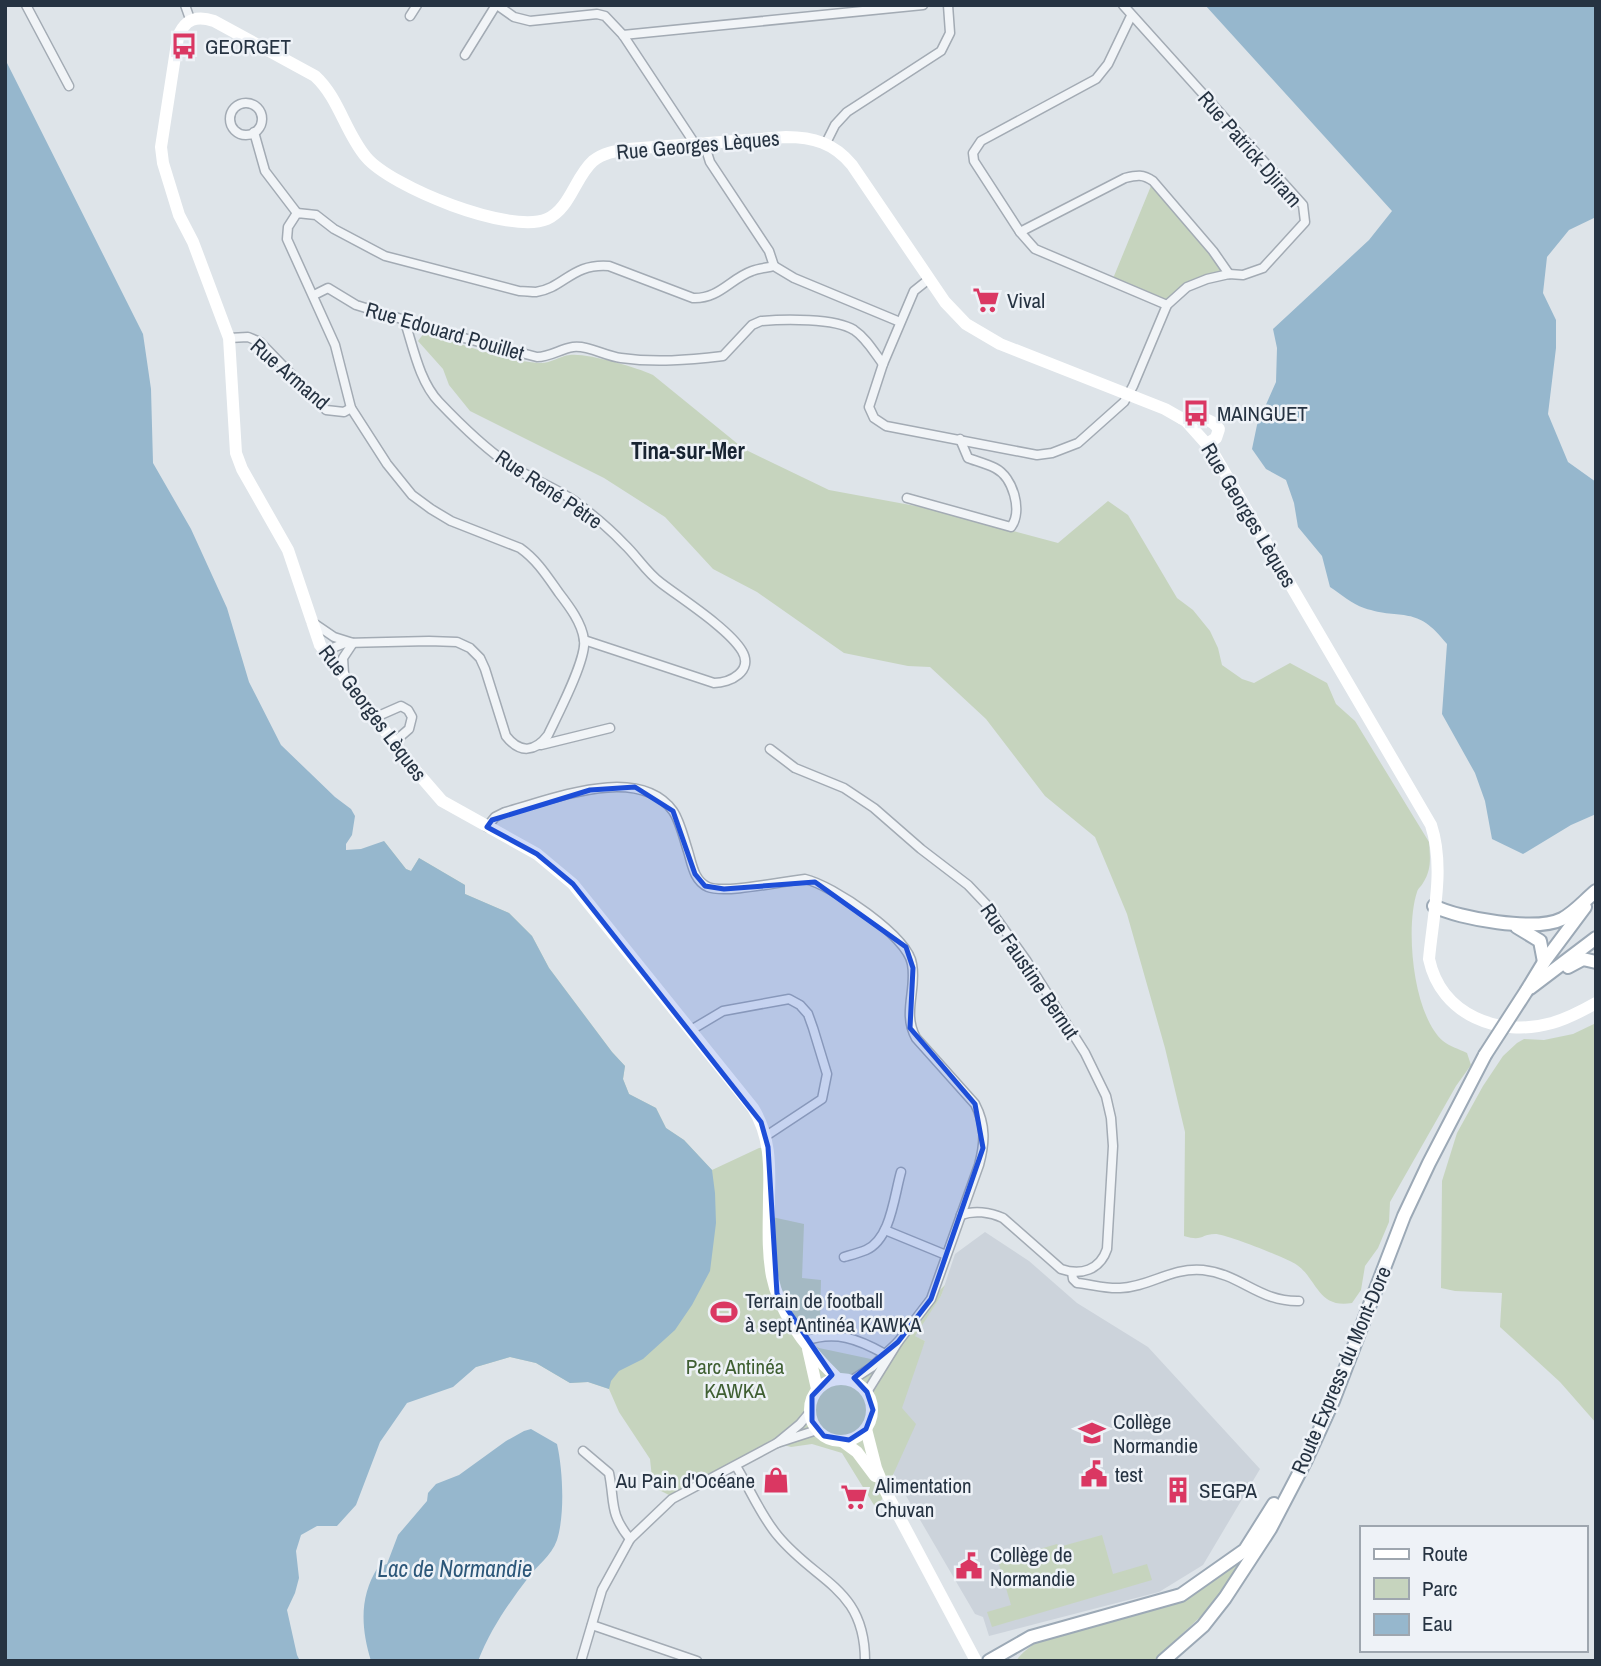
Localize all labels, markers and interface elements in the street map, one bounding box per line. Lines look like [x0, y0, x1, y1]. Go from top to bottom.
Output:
bus stop icon: GEORGET [169, 31, 199, 61]
place label: GEORGET [205, 32, 292, 61]
street label: Rue Patrick Djiram [1191, 85, 1309, 213]
street label: Rue Georges Lèques [615, 123, 781, 167]
supermarket icon: Vival [971, 285, 1001, 315]
place label: Vival [1007, 286, 1045, 315]
street label: Rue Edouard Pouillet [362, 295, 528, 368]
street label: Rue Armand [244, 332, 336, 416]
bus stop icon: MAINGUET [1181, 398, 1211, 428]
place label: MAINGUET [1217, 399, 1308, 428]
district label: Tina-sur-Mer [631, 435, 746, 466]
street label: Rue Georges Lèques [1194, 437, 1304, 593]
street label: Rue René Pètre [490, 442, 608, 536]
street label: Rue Georges Lèques [312, 639, 434, 787]
street label: Rue Faustine Bernut [974, 897, 1086, 1045]
street label: Route Express du Mont-Dore [1284, 1262, 1398, 1478]
place label: Terrain de football à sept Antinéa KAWKA [745, 1286, 922, 1339]
sports icon: Terrain de football à sept Antinéa KAWKA [709, 1297, 739, 1327]
park label: Parc Antinéa KAWKA [686, 1352, 785, 1405]
place label: Collège Normandie [1113, 1407, 1198, 1460]
school or university icon: Collège Normandie [1077, 1418, 1107, 1448]
public building icon: test [1079, 1459, 1109, 1489]
place label: test [1115, 1460, 1143, 1489]
shop icon: Au Pain d'Océane [761, 1465, 791, 1495]
place label: Au Pain d'Océane [615, 1466, 755, 1495]
place label: Alimentation Chuvan [874, 1471, 972, 1524]
building icon: SEGPA [1163, 1475, 1193, 1505]
place label: SEGPA [1199, 1476, 1258, 1505]
supermarket icon: Alimentation Chuvan [839, 1482, 869, 1512]
legend [1360, 1526, 1587, 1652]
text: Route [1422, 1539, 1468, 1568]
place label: Collège de Normandie [990, 1540, 1075, 1593]
public building icon: Collège de Normandie [954, 1551, 984, 1581]
water label: Lac de Normandie [377, 1553, 533, 1584]
text: Parc [1422, 1574, 1457, 1603]
text: Eau [1422, 1609, 1453, 1638]

